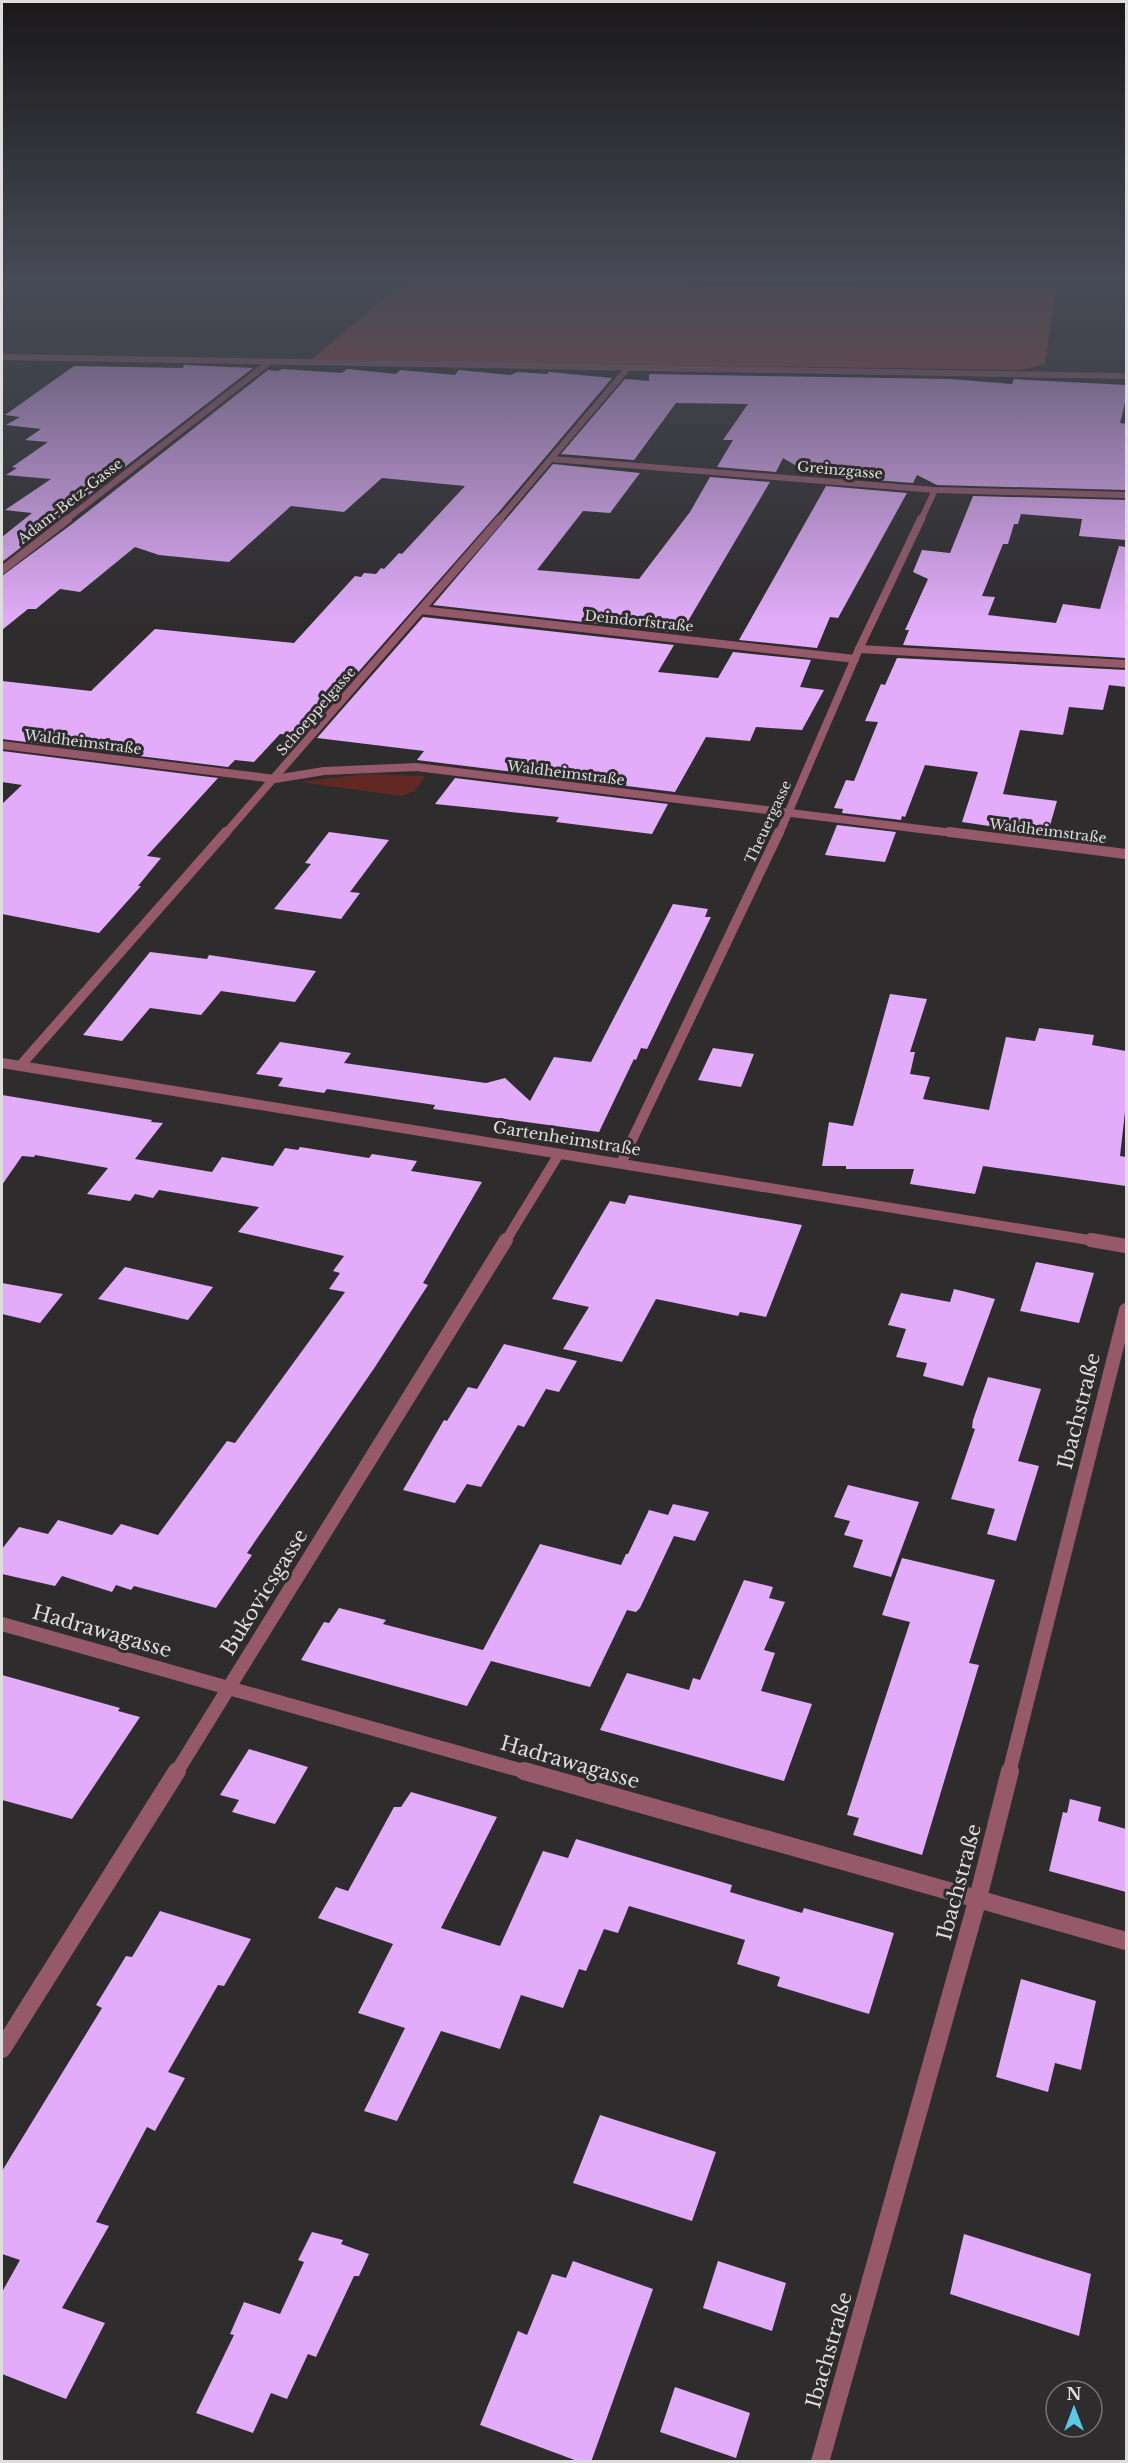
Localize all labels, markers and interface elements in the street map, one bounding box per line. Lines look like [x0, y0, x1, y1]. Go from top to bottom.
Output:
street label: Adam-Betz-Gasse [13, 454, 126, 548]
street label: Greinzgasse [796, 457, 884, 483]
street label: Deindorfstraße [584, 606, 694, 636]
street label: Schoeppelgasse [273, 663, 359, 759]
street label: Waldheimstraße [22, 726, 143, 758]
street label: Waldheimstraße [505, 757, 626, 789]
street label: Theuergasse [741, 777, 795, 867]
street label: Waldheimstraße [987, 815, 1108, 847]
street label: Gartenheimstraße [492, 1116, 642, 1160]
street label: Ibachstraße [1053, 1350, 1105, 1472]
street label: Bukovicsgasse [216, 1524, 312, 1660]
street label: Hadrawagasse [30, 1600, 174, 1662]
street label: Hadrawagasse [498, 1731, 642, 1793]
street label: Ibachstraße [932, 1821, 986, 1943]
street label: Ibachstraße [801, 2289, 857, 2411]
north arrow [1044, 2379, 1104, 2439]
text: N [1066, 2384, 1082, 2404]

